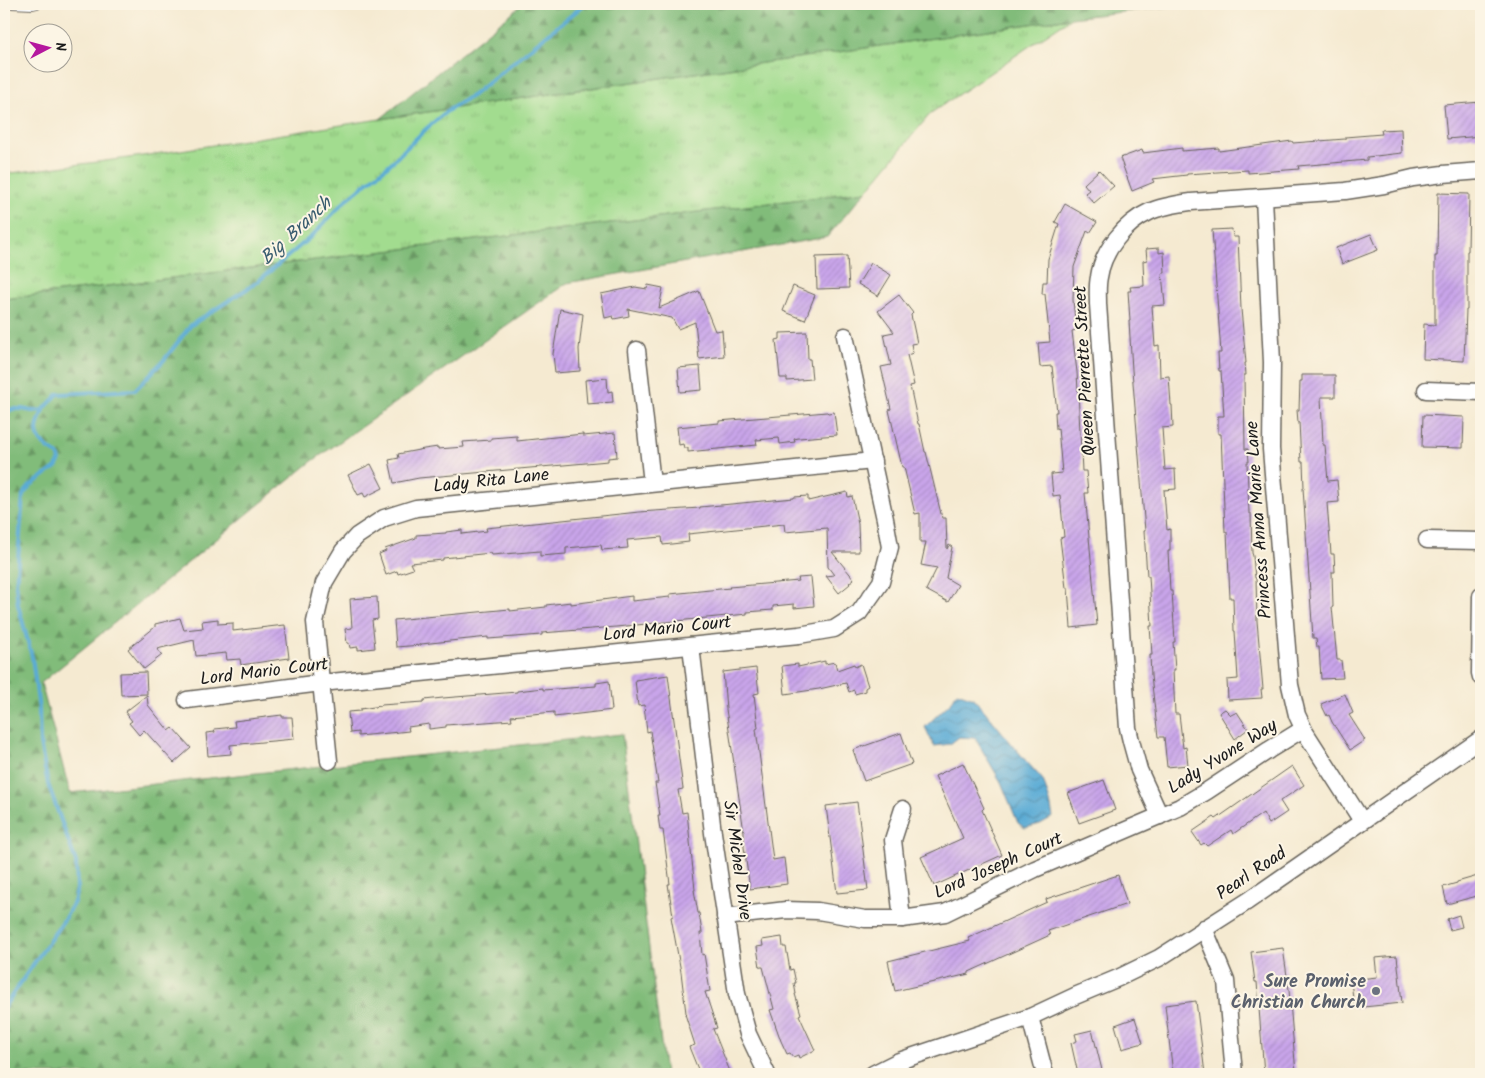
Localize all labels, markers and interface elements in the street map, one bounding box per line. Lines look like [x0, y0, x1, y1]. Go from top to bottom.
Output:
north arrow [22, 22, 72, 72]
text: N [49, 41, 71, 52]
water label: Big Branch [253, 189, 341, 273]
street label: Queen Pierrette Street [1067, 284, 1104, 457]
street label: Princess Anna Marie Lane [1238, 420, 1281, 620]
street label: Lady Rita Lane [432, 461, 551, 502]
street label: Lord Mario Court [602, 608, 734, 651]
street label: Lord Mario Court [198, 650, 331, 695]
street label: Lady Yvone Way [1162, 712, 1284, 803]
street label: Sir Michel Drive [714, 799, 759, 922]
street label: Lord Joseph Court [929, 825, 1069, 908]
street label: Pearl Road [1211, 839, 1294, 909]
place label: Sure Promise Christian Church [1231, 968, 1366, 1018]
marker: Sure Promise Christian Church [1370, 985, 1382, 997]

